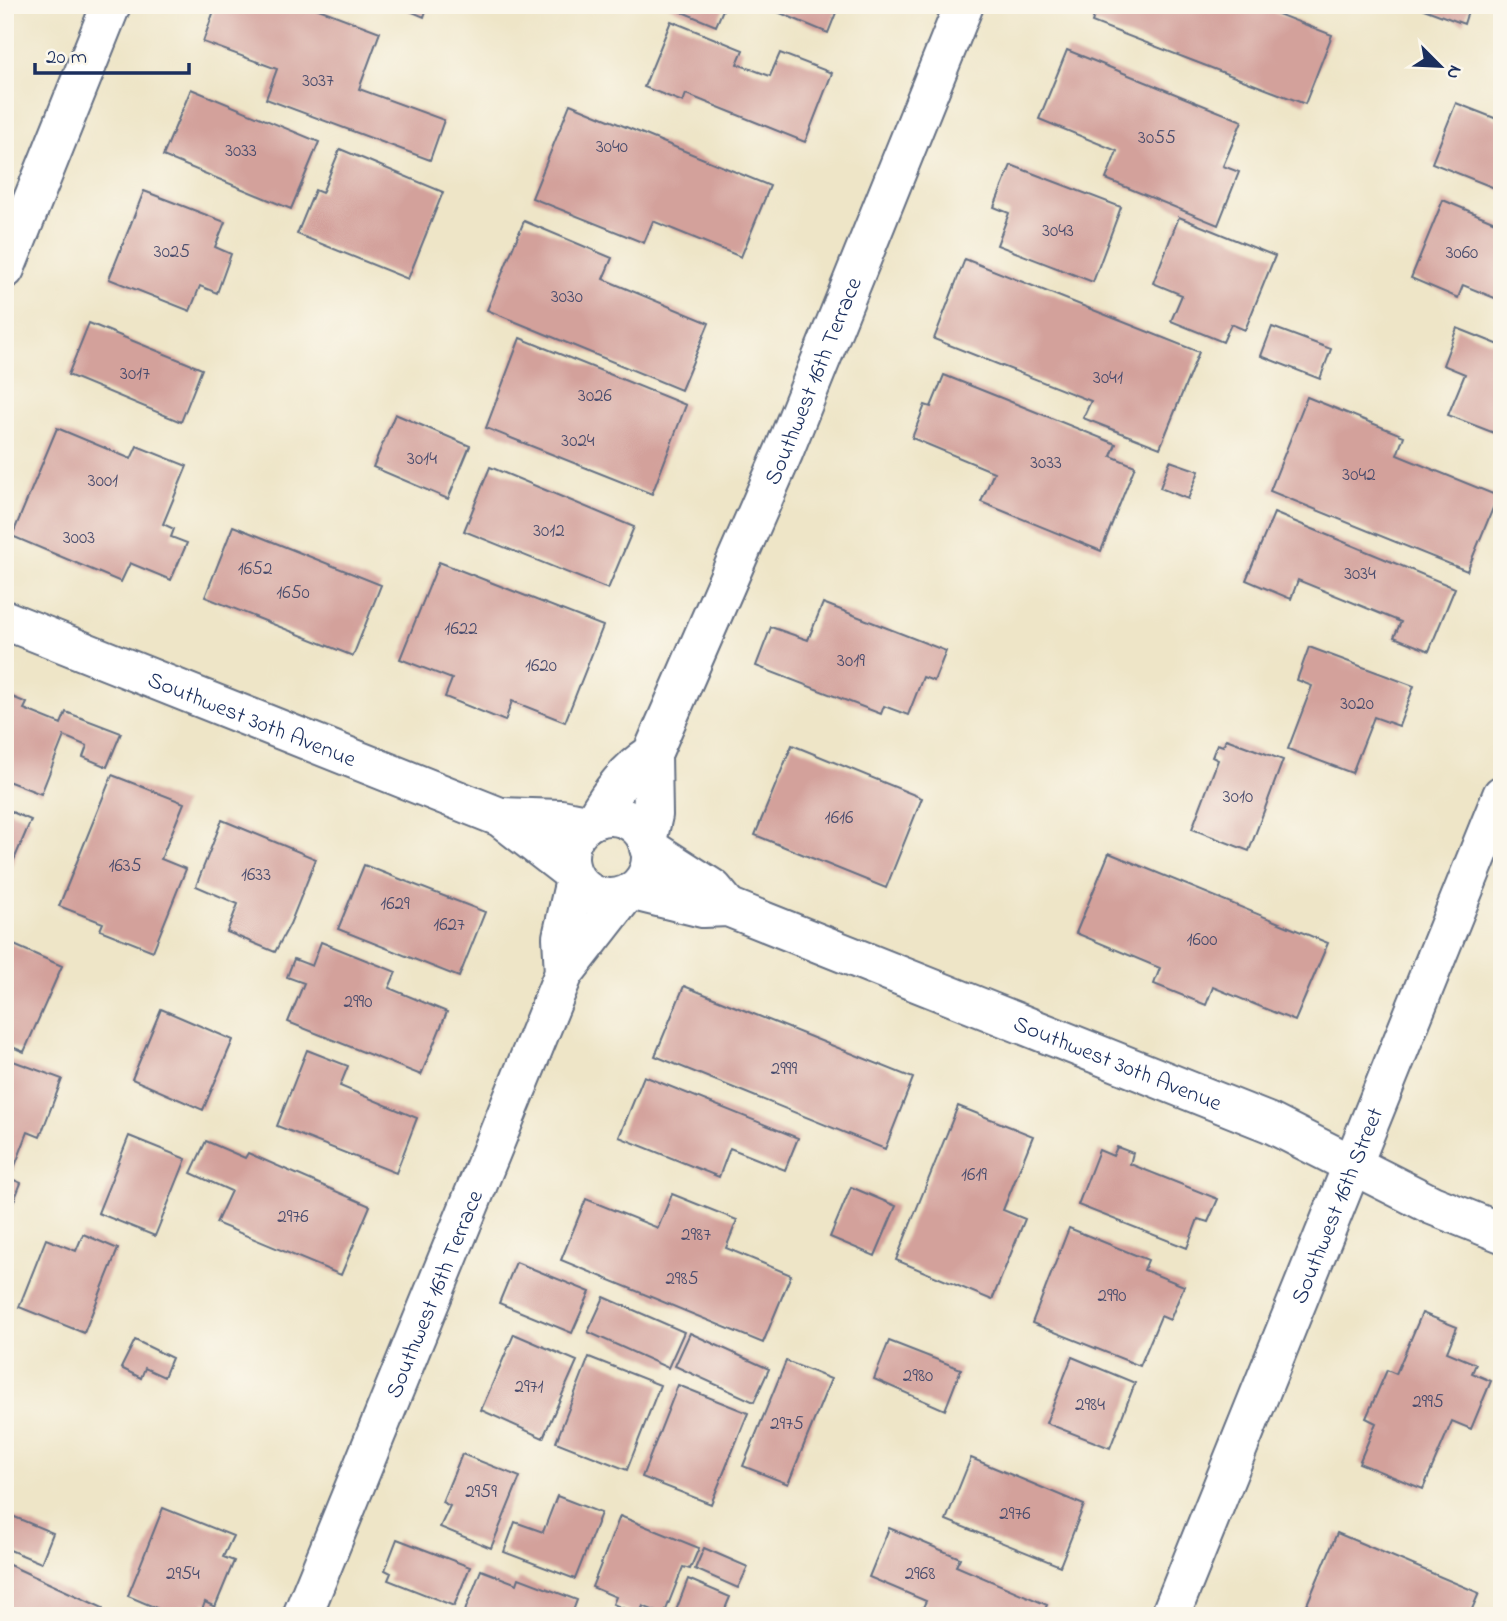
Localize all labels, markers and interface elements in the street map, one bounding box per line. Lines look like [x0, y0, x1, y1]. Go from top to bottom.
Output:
scale bar [35, 32, 189, 76]
north arrow [1406, 32, 1476, 102]
text: 20 m [46, 43, 87, 73]
text: N [1438, 61, 1468, 83]
house number: 3037 [302, 68, 334, 95]
house number: 3055 [1138, 125, 1176, 152]
house number: 3040 [596, 134, 628, 161]
house number: 3033 [225, 138, 257, 165]
house number: 3043 [1042, 218, 1074, 245]
house number: 3025 [154, 239, 190, 266]
house number: 3060 [1446, 240, 1478, 267]
street label: Southwest 16th Terrace [757, 272, 872, 491]
house number: 3030 [551, 284, 583, 311]
house number: 3017 [120, 361, 150, 388]
house number: 3041 [1093, 365, 1123, 392]
house number: 3026 [578, 383, 612, 410]
house number: 3024 [561, 428, 595, 455]
house number: 3014 [407, 446, 437, 473]
house number: 3033 [1030, 450, 1062, 477]
house number: 3042 [1342, 462, 1376, 489]
house number: 3001 [88, 468, 118, 495]
house number: 3012 [533, 518, 565, 545]
house number: 3003 [63, 525, 95, 552]
house number: 1652 [238, 556, 272, 583]
house number: 3034 [1344, 561, 1376, 588]
house number: 1650 [276, 580, 310, 607]
house number: 1622 [444, 616, 478, 643]
house number: 3019 [837, 648, 865, 675]
house number: 1620 [525, 653, 557, 680]
street label: Southwest 30th Avenue [142, 664, 361, 777]
house number: 3020 [1340, 691, 1374, 718]
house number: 3010 [1223, 784, 1253, 811]
house number: 1616 [825, 805, 853, 832]
house number: 1635 [108, 853, 142, 880]
house number: 1633 [241, 862, 271, 889]
house number: 1629 [380, 891, 410, 918]
house number: 1627 [433, 912, 465, 939]
house number: 1600 [1187, 927, 1217, 954]
house number: 2990 [343, 989, 373, 1016]
street label: Southwest 30th Avenue [1008, 1008, 1227, 1121]
house number: 2999 [771, 1056, 798, 1083]
street label: Southwest 16th Street [1284, 1103, 1393, 1309]
house number: 1619 [961, 1162, 987, 1189]
street label: Southwest 16th Terrace [379, 1185, 493, 1404]
house number: 2976 [277, 1204, 309, 1231]
house number: 2987 [681, 1222, 711, 1249]
house number: 2985 [665, 1266, 699, 1293]
house number: 2990 [1097, 1283, 1127, 1310]
house number: 2980 [903, 1363, 933, 1390]
house number: 2971 [514, 1374, 544, 1401]
house number: 2995 [1412, 1389, 1444, 1416]
house number: 2984 [1075, 1392, 1105, 1419]
house number: 2975 [770, 1411, 804, 1438]
house number: 2959 [465, 1479, 497, 1506]
house number: 2976 [999, 1501, 1031, 1528]
house number: 2954 [166, 1561, 200, 1588]
house number: 2968 [905, 1561, 935, 1588]

